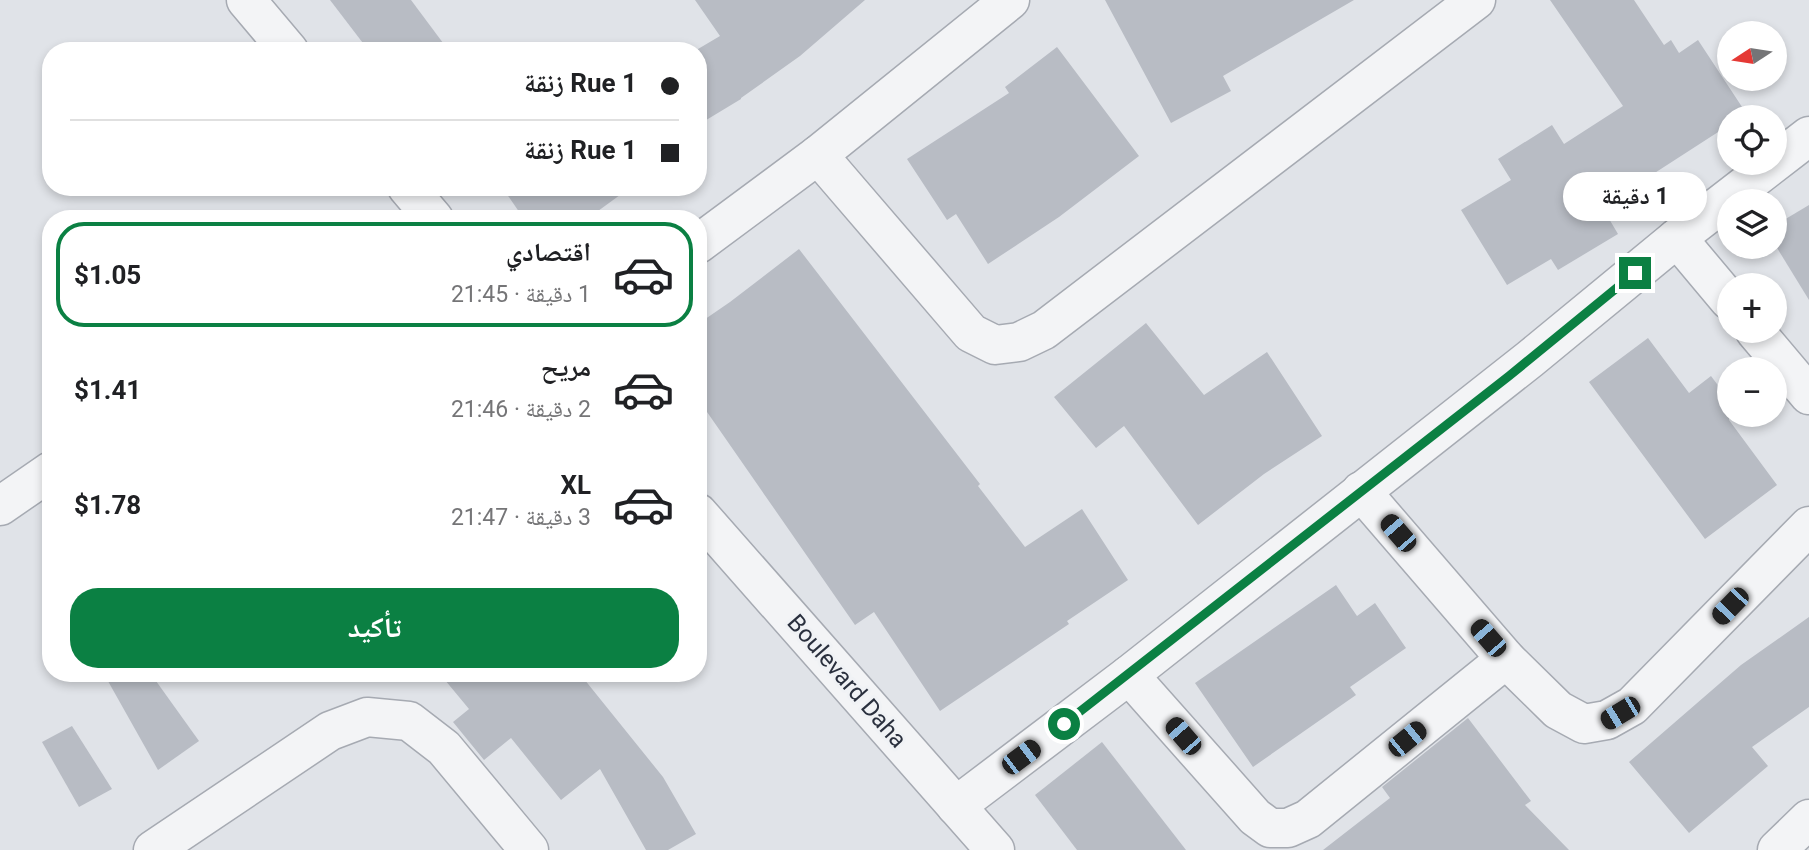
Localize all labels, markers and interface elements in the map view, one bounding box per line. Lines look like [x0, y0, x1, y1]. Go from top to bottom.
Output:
north arrow [1717, 21, 1787, 91]
map controls [1717, 21, 1787, 427]
text: Rue 1 زنقة [524, 68, 637, 98]
button: locate [1717, 105, 1787, 175]
text: Rue 1 زنقة [524, 135, 637, 165]
callout: 1 دقيقة [1563, 172, 1707, 220]
text: 1 دقيقة [1601, 183, 1669, 210]
button: layers [1717, 189, 1787, 259]
text: اقتصادي [506, 237, 591, 267]
icon: car [612, 243, 675, 306]
route end [1619, 257, 1651, 289]
text: $1.05 [74, 260, 141, 290]
button: + [1717, 273, 1787, 343]
text: 1 دقيقة · 21:45 [451, 281, 591, 308]
text: مريح [541, 352, 591, 382]
button: − [1717, 357, 1787, 427]
icon: car [612, 358, 675, 421]
text: $1.41 [74, 375, 141, 405]
text: 2 دقيقة · 21:46 [451, 396, 591, 423]
text: XL [560, 470, 591, 500]
icon: car [612, 473, 675, 536]
text: $1.78 [74, 490, 141, 520]
text: 3 دقيقة · 21:47 [451, 504, 591, 531]
car [1377, 510, 1420, 556]
car [1708, 584, 1753, 628]
button: تأكيد [70, 588, 679, 668]
street label: Boulevard Daha [782, 609, 912, 753]
car [1467, 615, 1510, 661]
car [1597, 693, 1644, 733]
route start [1048, 708, 1080, 740]
car [1162, 713, 1205, 759]
car [1385, 718, 1430, 760]
car [998, 736, 1045, 778]

